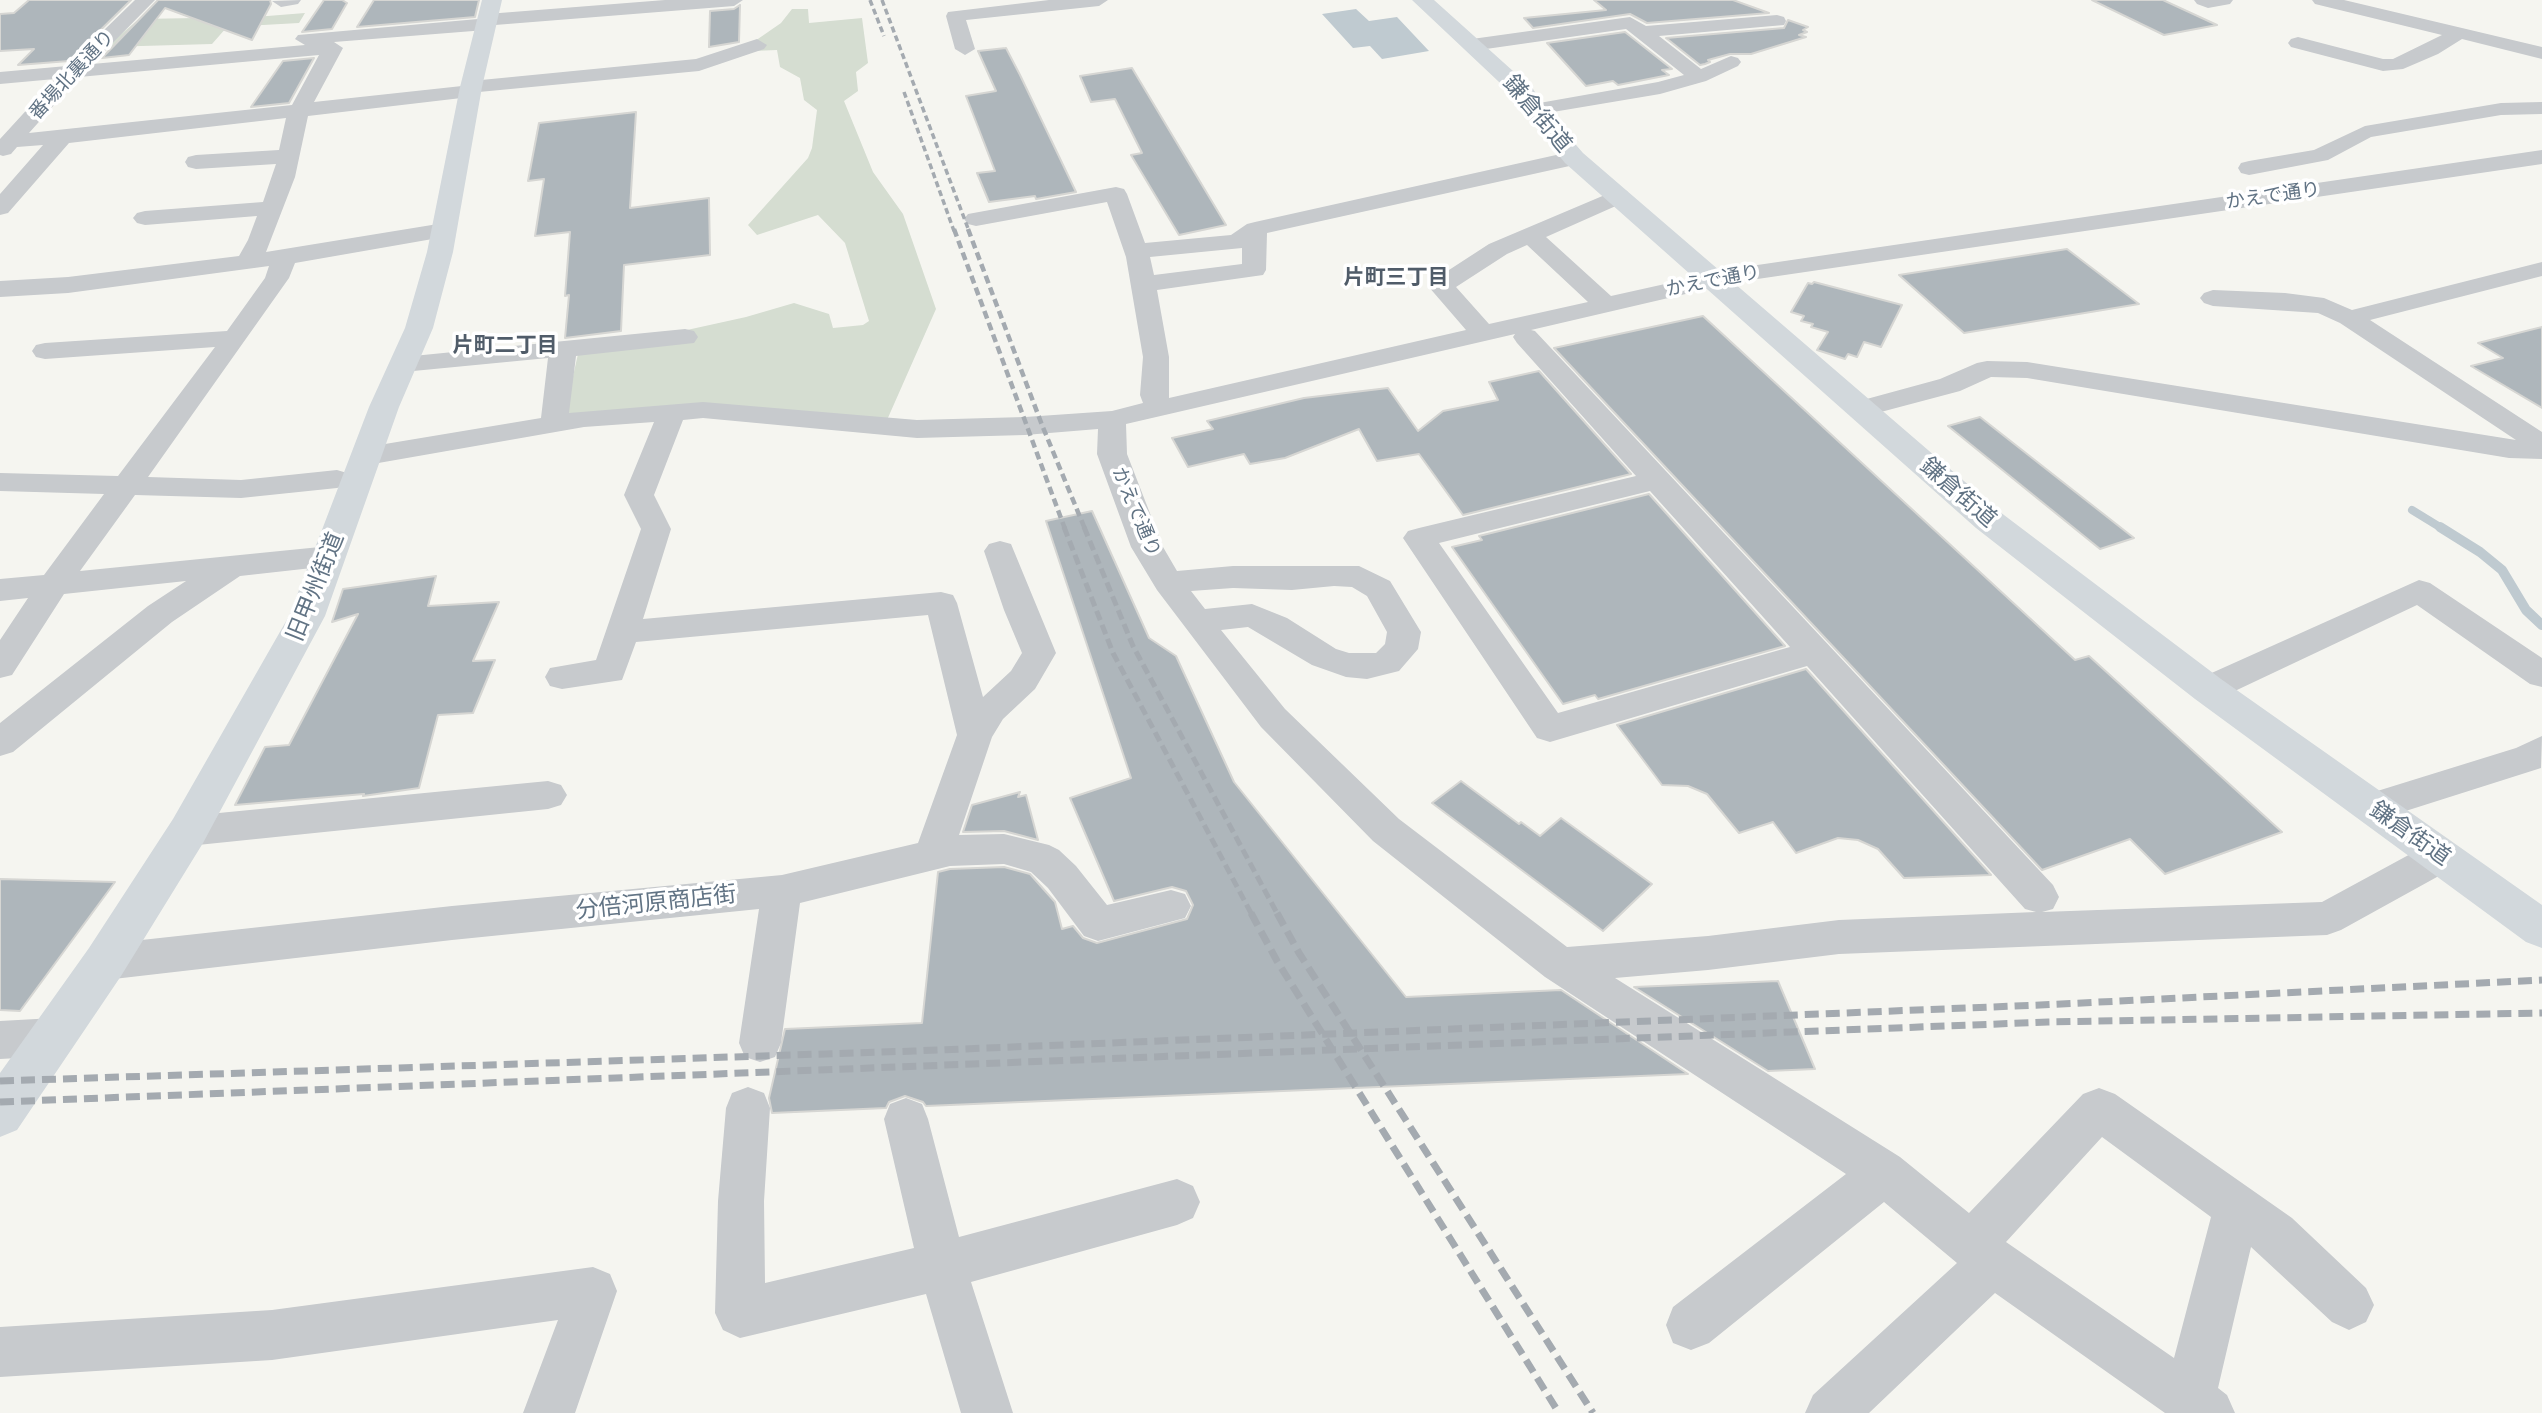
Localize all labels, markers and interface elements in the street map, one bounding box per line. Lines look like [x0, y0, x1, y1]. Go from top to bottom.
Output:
street label: 番場北裏通り [25, 26, 119, 124]
street label: 鎌倉街道 [1497, 70, 1577, 158]
street label: かえで通り [2224, 178, 2322, 214]
street label: かえで通り [1664, 261, 1762, 301]
district label: 片町三丁目 [1344, 265, 1448, 291]
district label: 片町二丁目 [453, 333, 557, 359]
street label: 鎌倉街道 [1914, 452, 2002, 534]
street label: かえで通り [1107, 464, 1165, 560]
street label: 旧甲州街道 [282, 529, 350, 645]
street label: 鎌倉街道 [2364, 796, 2456, 872]
street label: 分倍河原商店街 [574, 881, 738, 925]

